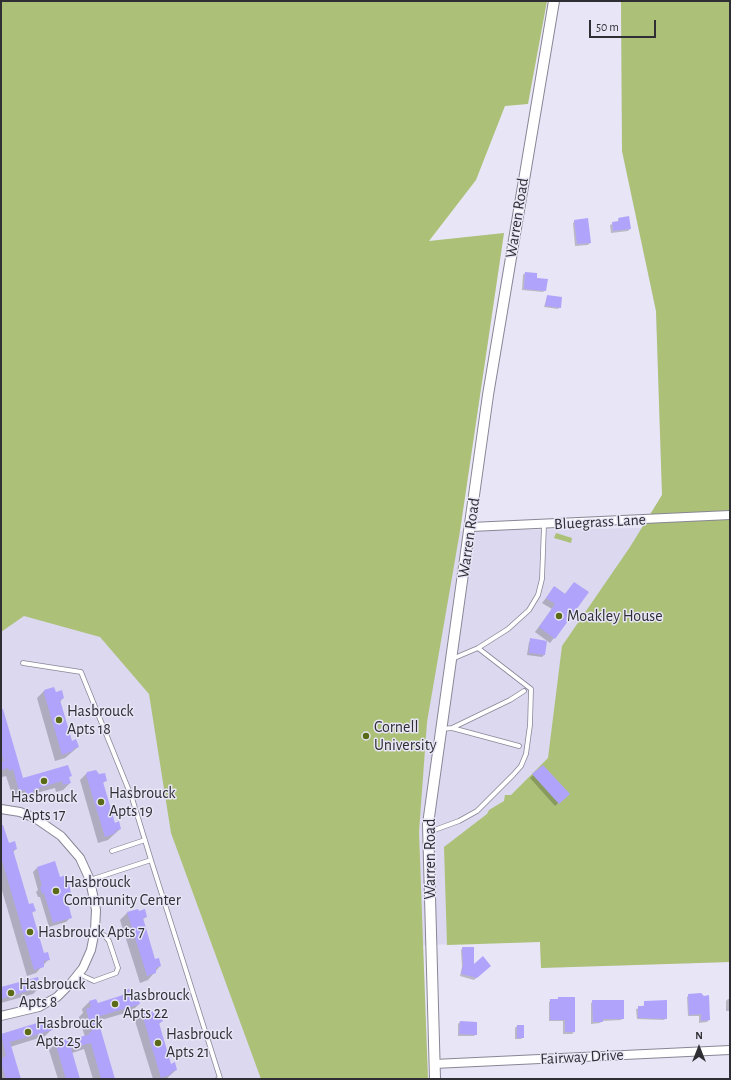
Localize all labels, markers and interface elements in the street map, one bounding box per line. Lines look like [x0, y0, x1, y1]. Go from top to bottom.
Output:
scale bar [591, 12, 658, 38]
text: 50 m [596, 21, 619, 33]
street label: Warren Road [501, 176, 533, 260]
street label: Warren Road [454, 497, 484, 579]
street label: Bluegrass Lane [554, 510, 646, 534]
place label: Moakley House [567, 606, 663, 626]
marker: Moakley House [554, 611, 564, 621]
place label: Hasbrouck Apts 18 [67, 701, 134, 739]
marker: Hasbrouck Apts 18 [54, 715, 64, 725]
place label: Cornell University [374, 717, 437, 755]
marker: Cornell University [361, 731, 371, 741]
marker: Hasbrouck Apts 17 [39, 776, 49, 786]
place label: Hasbrouck Apts 19 [109, 783, 176, 821]
place label: Hasbrouck Apts 17 [11, 787, 77, 825]
marker: Hasbrouck Apts 19 [96, 797, 106, 807]
street label: Warren Road [420, 818, 440, 900]
place label: Hasbrouck Community Center [64, 872, 181, 910]
marker: Hasbrouck Community Center [51, 886, 61, 896]
place label: Hasbrouck Apts 7 [38, 922, 145, 942]
marker: Hasbrouck Apts 7 [25, 927, 35, 937]
place label: Hasbrouck Apts 8 [19, 974, 86, 1012]
place label: Hasbrouck Apts 22 [123, 985, 190, 1023]
marker: Hasbrouck Apts 8 [6, 988, 16, 998]
marker: Hasbrouck Apts 22 [110, 999, 120, 1009]
place label: Hasbrouck Apts 25 [36, 1013, 103, 1051]
place label: Hasbrouck Apts 21 [166, 1024, 233, 1062]
marker: Hasbrouck Apts 25 [23, 1027, 33, 1037]
north arrow [679, 1028, 719, 1068]
text: N [695, 1030, 703, 1041]
marker: Hasbrouck Apts 21 [153, 1038, 163, 1048]
street label: Fairway Drive [540, 1045, 624, 1069]

